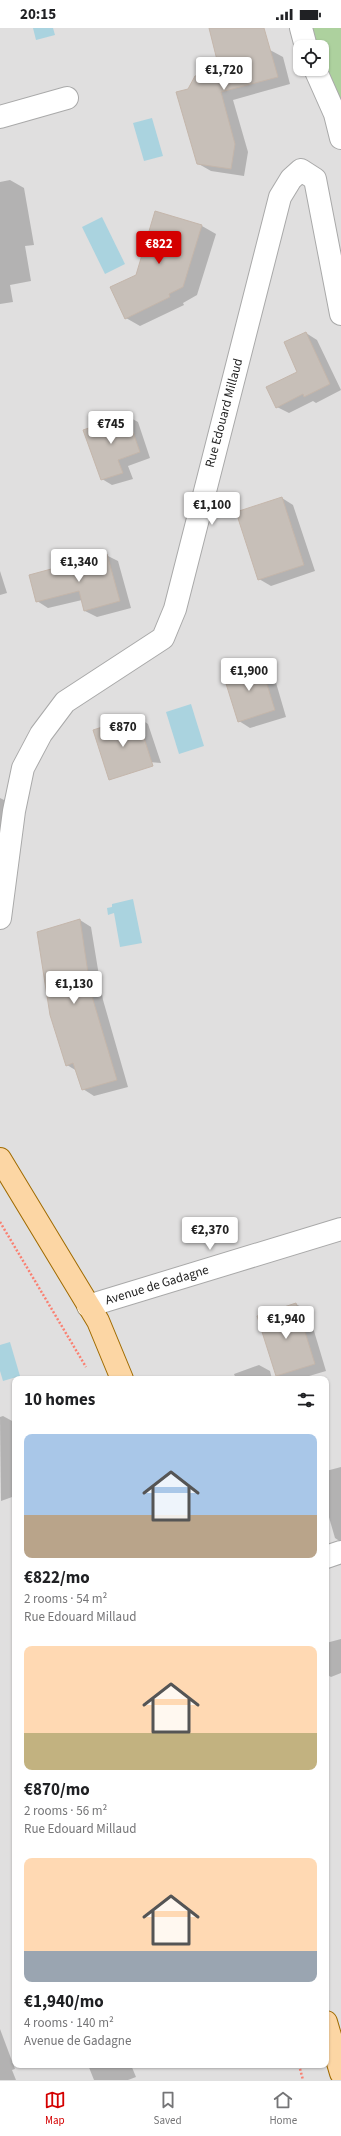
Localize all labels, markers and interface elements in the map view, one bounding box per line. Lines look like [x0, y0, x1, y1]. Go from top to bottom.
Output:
text: 20:15 [20, 4, 56, 25]
map controls [293, 40, 329, 76]
button: locate [293, 40, 329, 76]
pin: €1,720 [191, 57, 257, 91]
text: €1,720 [205, 61, 243, 79]
pin: €822 [135, 231, 183, 265]
text: €822 [145, 235, 173, 253]
street label: Rue Edouard Millaud [201, 356, 247, 470]
pin: €745 [87, 411, 135, 445]
text: €745 [97, 415, 125, 433]
pin: €1,100 [179, 492, 245, 526]
text: €1,100 [193, 496, 231, 514]
pin: €1,340 [46, 549, 112, 583]
text: €1,340 [60, 553, 98, 571]
pin: €1,900 [216, 658, 282, 692]
text: €1,900 [230, 662, 268, 680]
pin: €870 [99, 714, 147, 748]
text: €870 [109, 718, 137, 736]
pin: €1,130 [41, 971, 107, 1005]
text: €1,130 [55, 975, 93, 993]
pin: €2,370 [177, 1217, 243, 1251]
text: €2,370 [191, 1221, 229, 1239]
street label: Avenue de Gadagne [103, 1261, 211, 1309]
pin: €1,940 [253, 1306, 319, 1340]
text: €1,940 [267, 1310, 305, 1328]
text: 10 homes [24, 1388, 95, 1412]
icon: filters [295, 1389, 317, 1411]
icon: home [135, 1460, 207, 1532]
text: €822/mo [24, 1566, 90, 1590]
text: 2 rooms · 54 m² [24, 1590, 107, 1608]
text: Rue Edouard Millaud [24, 1608, 136, 1626]
icon: home [135, 1672, 207, 1744]
text: €870/mo [24, 1778, 90, 1802]
text: 2 rooms · 56 m² [24, 1802, 107, 1820]
text: Rue Edouard Millaud [24, 1820, 136, 1838]
icon: home [135, 1884, 207, 1956]
text: €1,940/mo [24, 1990, 104, 2014]
text: 4 rooms · 140 m² [24, 2014, 114, 2032]
text: Avenue de Gadagne [24, 2032, 131, 2050]
tab: Map [44, 2089, 66, 2128]
tab: Saved [154, 2089, 182, 2128]
tab: Home [269, 2089, 297, 2128]

